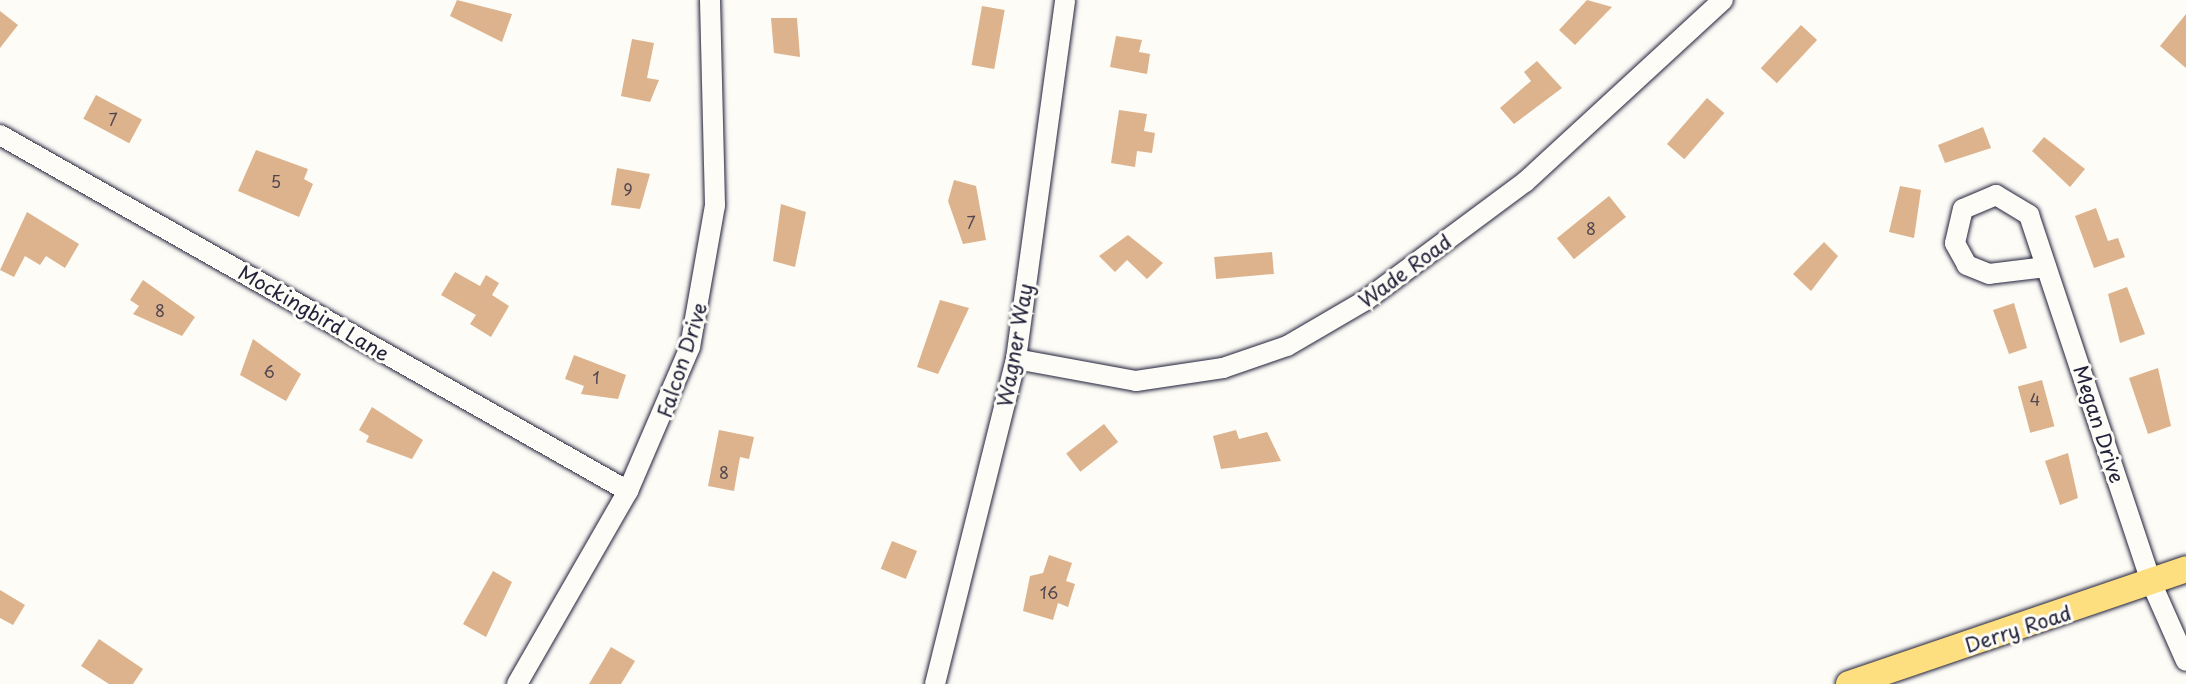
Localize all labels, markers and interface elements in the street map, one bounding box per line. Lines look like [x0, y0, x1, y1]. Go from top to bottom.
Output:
house number: 7 [108, 109, 118, 129]
house number: 5 [271, 171, 281, 191]
house number: 9 [623, 179, 633, 199]
house number: 7 [966, 212, 976, 232]
house number: 8 [1586, 218, 1596, 238]
street label: Wade Road [1354, 230, 1456, 312]
street label: Mockingbird Lane [234, 260, 394, 366]
street label: Wagner Way [992, 281, 1038, 409]
street label: Falcon Drive [652, 299, 712, 421]
house number: 8 [155, 300, 165, 320]
house number: 6 [263, 361, 275, 381]
street label: Megan Drive [2069, 362, 2129, 486]
house number: 1 [592, 367, 600, 387]
house number: 4 [2030, 389, 2040, 409]
house number: 8 [719, 462, 729, 482]
house number: 16 [1040, 582, 1058, 602]
street label: Derry Road [1962, 600, 2074, 658]

